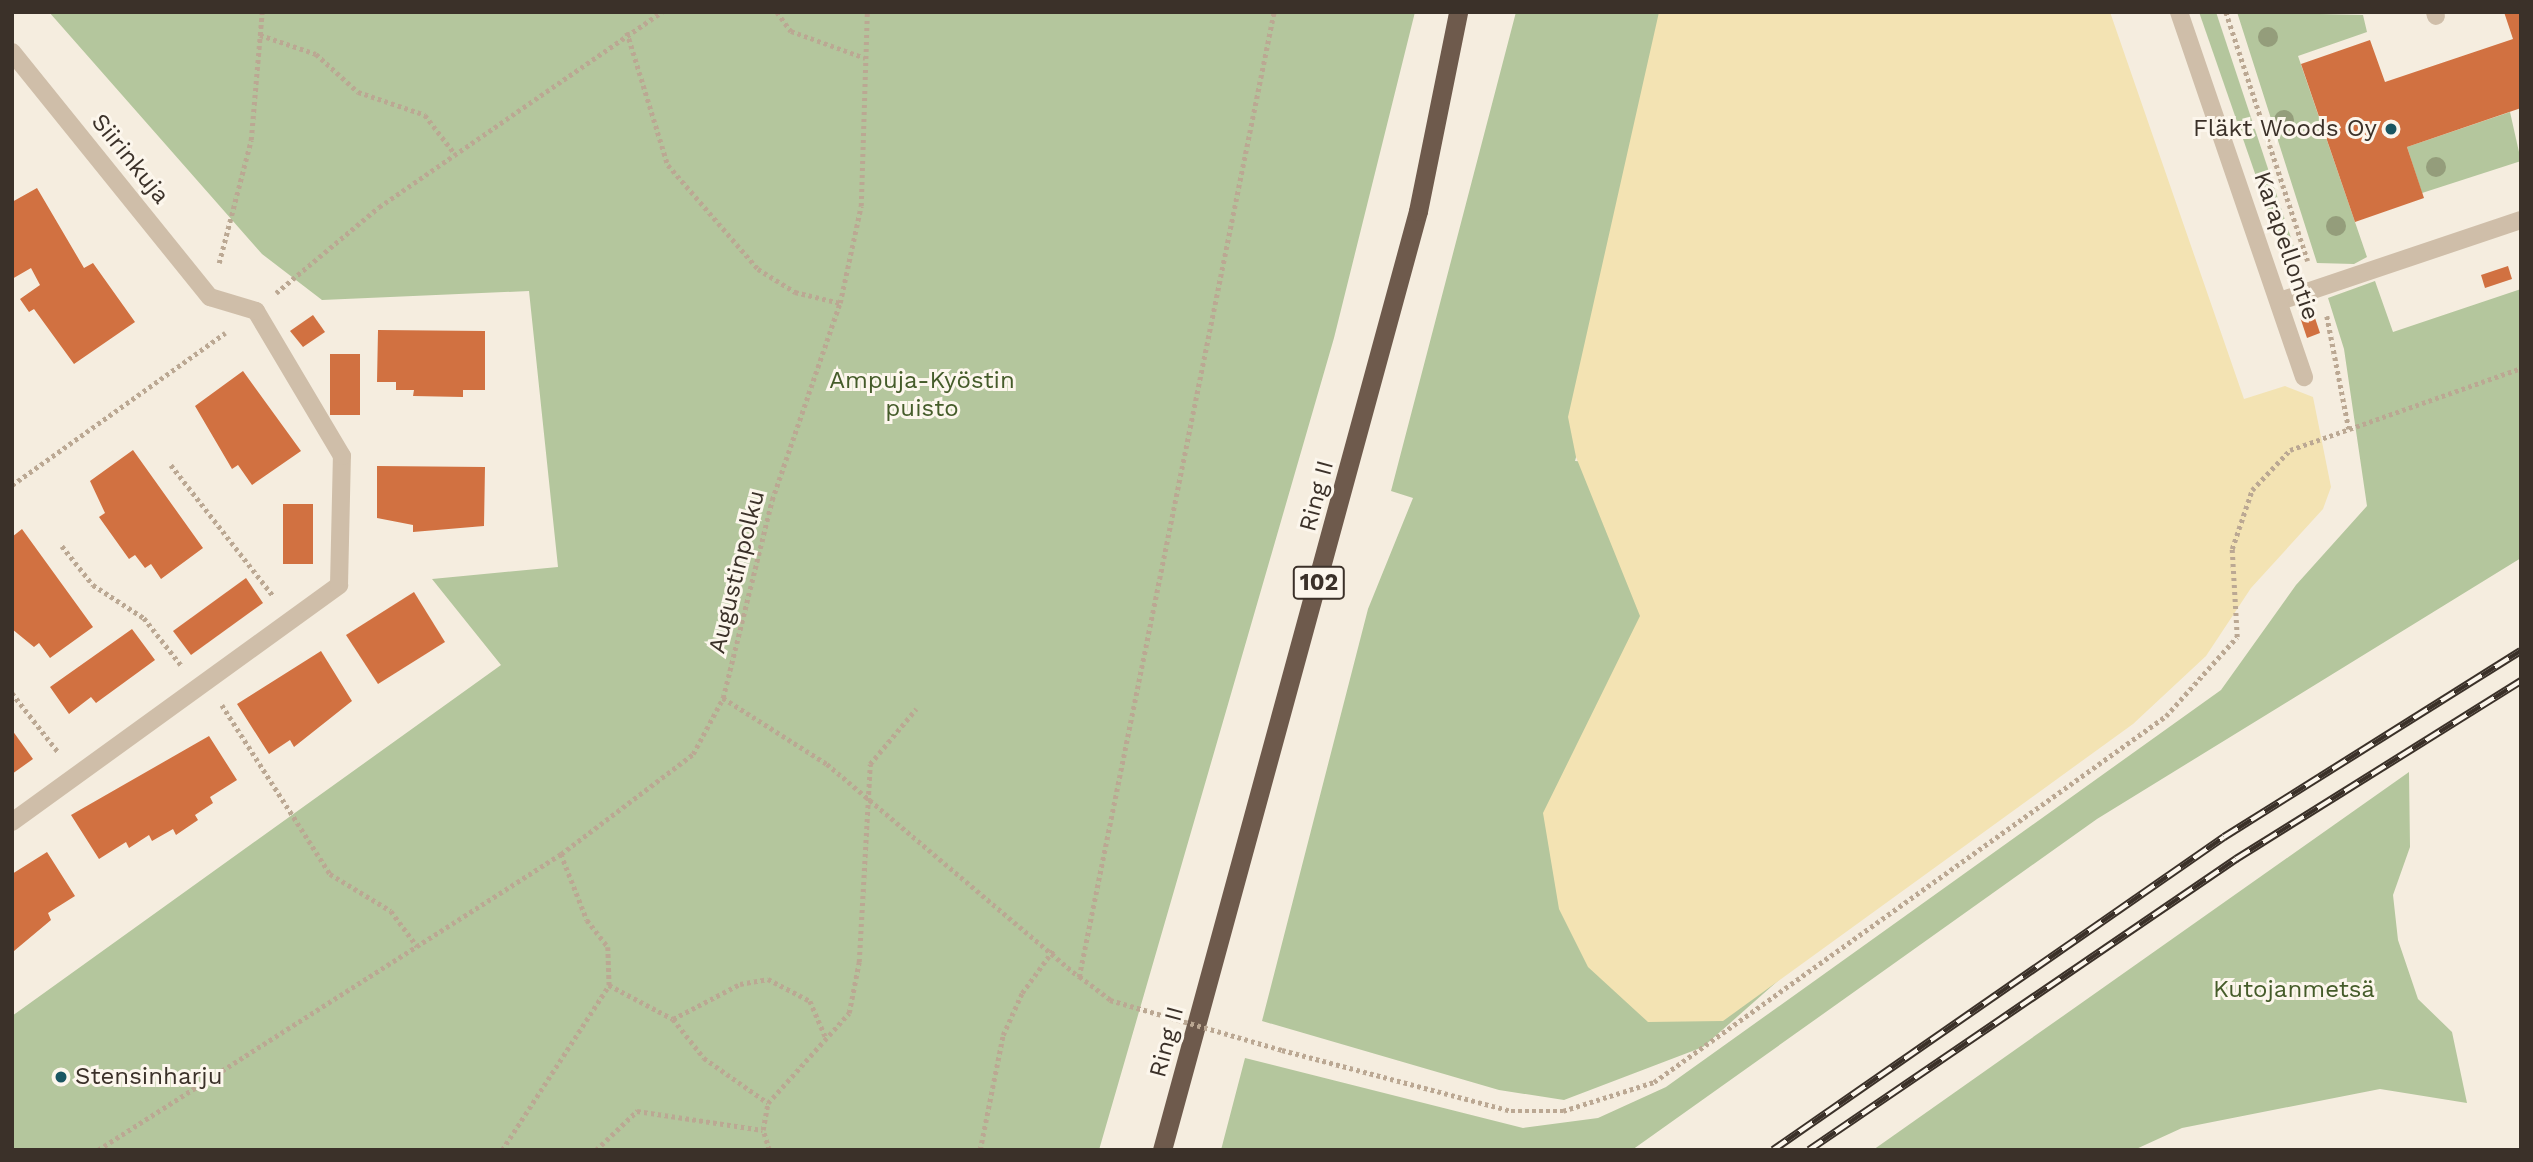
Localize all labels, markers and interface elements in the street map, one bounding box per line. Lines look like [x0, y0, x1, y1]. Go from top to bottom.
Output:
street label: Siirinkuja [85, 108, 175, 210]
place label: Fläkt Woods Oy [2192, 115, 2377, 143]
marker: Fläkt Woods Oy [2383, 121, 2399, 137]
street label: Karapellontie [2247, 168, 2325, 324]
park label: Ampuja-Kyöstin puisto [829, 367, 1015, 423]
street label: Ring II [1294, 457, 1340, 535]
street label: Augustinpolku [703, 487, 771, 657]
road number: 102 [1293, 564, 1345, 603]
park label: Kutojanmetsä [2213, 976, 2375, 1004]
street label: Ring II [1144, 1003, 1190, 1081]
place label: Stensinharju [75, 1063, 222, 1091]
marker: Stensinharju [53, 1069, 69, 1085]

